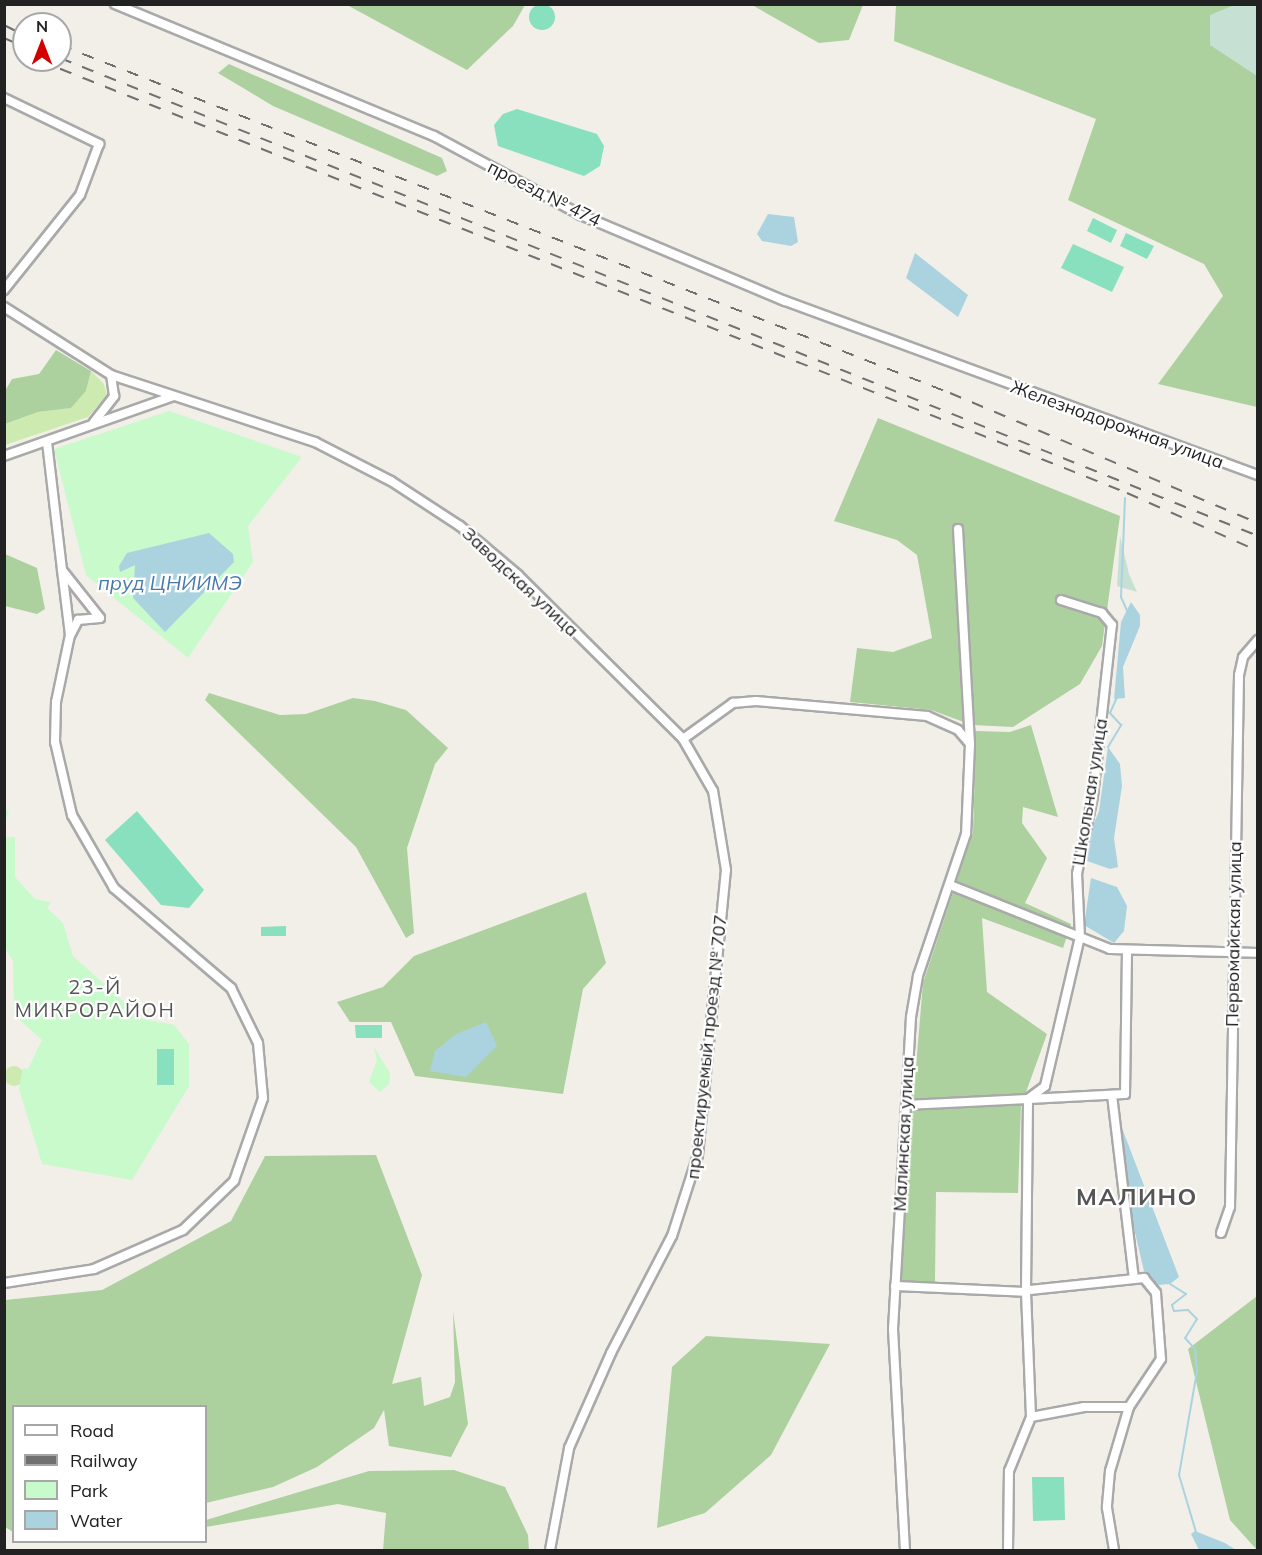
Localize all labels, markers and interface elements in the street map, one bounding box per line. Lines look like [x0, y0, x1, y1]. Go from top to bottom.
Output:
north arrow [12, 12, 72, 72]
text: N [36, 16, 48, 36]
street label: проезд № 474 [484, 156, 604, 232]
street label: Железнодорожная улица [1008, 376, 1226, 474]
street label: Заводская улица [457, 523, 583, 641]
water label: пруд ЦНИИМЭ [98, 570, 242, 594]
street label: Школьная улица [1068, 717, 1112, 867]
street label: Первомайская улица [1222, 841, 1246, 1027]
street label: проектируемый проезд № 707 [682, 914, 732, 1180]
district label: 23-Й МИКРОРАЙОН [15, 974, 175, 1021]
street label: Малинская улица [889, 1056, 919, 1212]
district label: МАЛИНО [1076, 1183, 1198, 1211]
legend [12, 1405, 207, 1543]
text: Road [70, 1419, 114, 1442]
text: Railway [70, 1449, 138, 1472]
text: Park [70, 1479, 108, 1502]
text: Water [70, 1509, 122, 1532]

